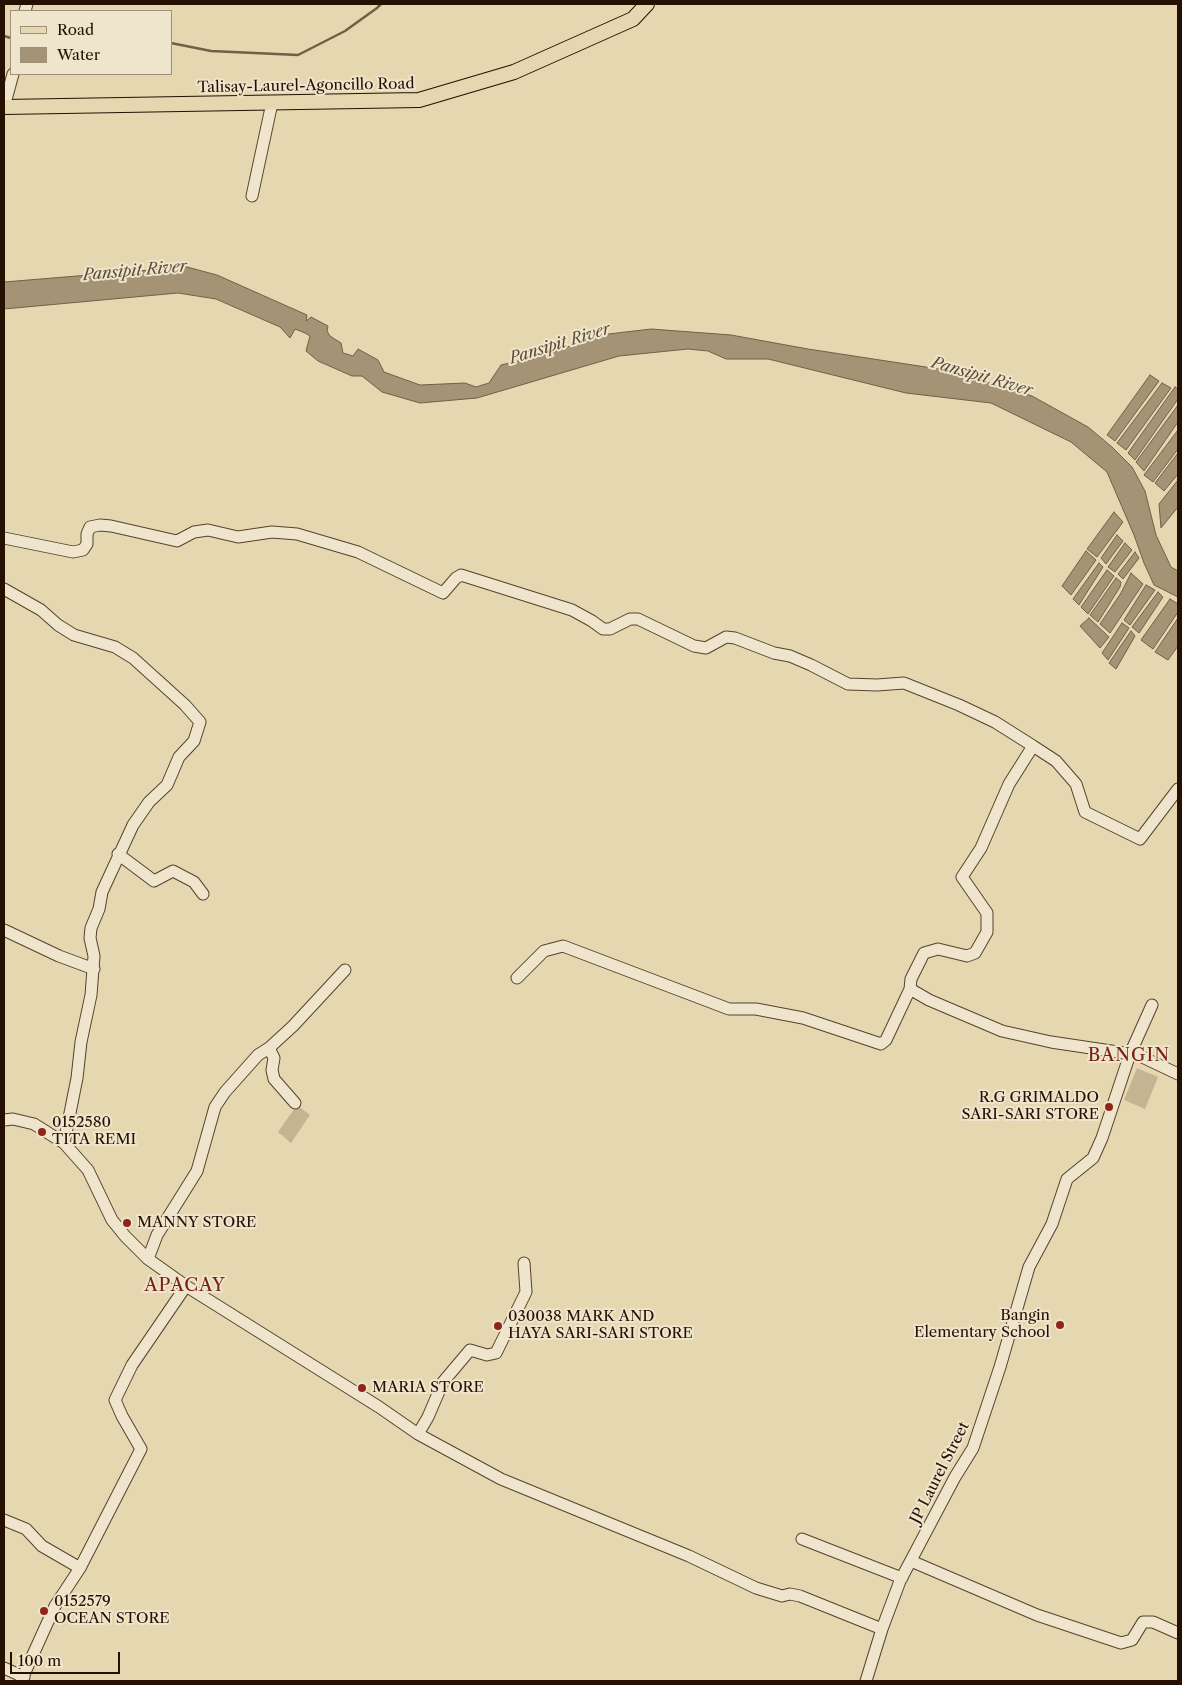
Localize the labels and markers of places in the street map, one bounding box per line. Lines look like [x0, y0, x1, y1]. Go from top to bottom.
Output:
place label: R.G GRIMALDO SARI-SARI STORE [962, 1089, 1099, 1124]
marker: R.G GRIMALDO SARI-SARI STORE [1103, 1101, 1115, 1113]
place label: 0152580 TITA REMI [52, 1114, 136, 1149]
marker: 0152580 TITA REMI [36, 1126, 48, 1138]
place label: MANNY STORE [137, 1214, 256, 1232]
marker: MANNY STORE [121, 1217, 133, 1229]
place label: Bangin Elementary School [914, 1307, 1050, 1342]
place label: 030038 MARK AND HAYA SARI-SARI STORE [508, 1308, 693, 1343]
marker: Bangin Elementary School [1054, 1319, 1066, 1331]
marker: 030038 MARK AND HAYA SARI-SARI STORE [492, 1320, 504, 1332]
place label: MARIA STORE [372, 1379, 484, 1397]
marker: MARIA STORE [356, 1382, 368, 1394]
place label: 0152579 OCEAN STORE [54, 1593, 170, 1628]
marker: 0152579 OCEAN STORE [38, 1605, 50, 1617]

